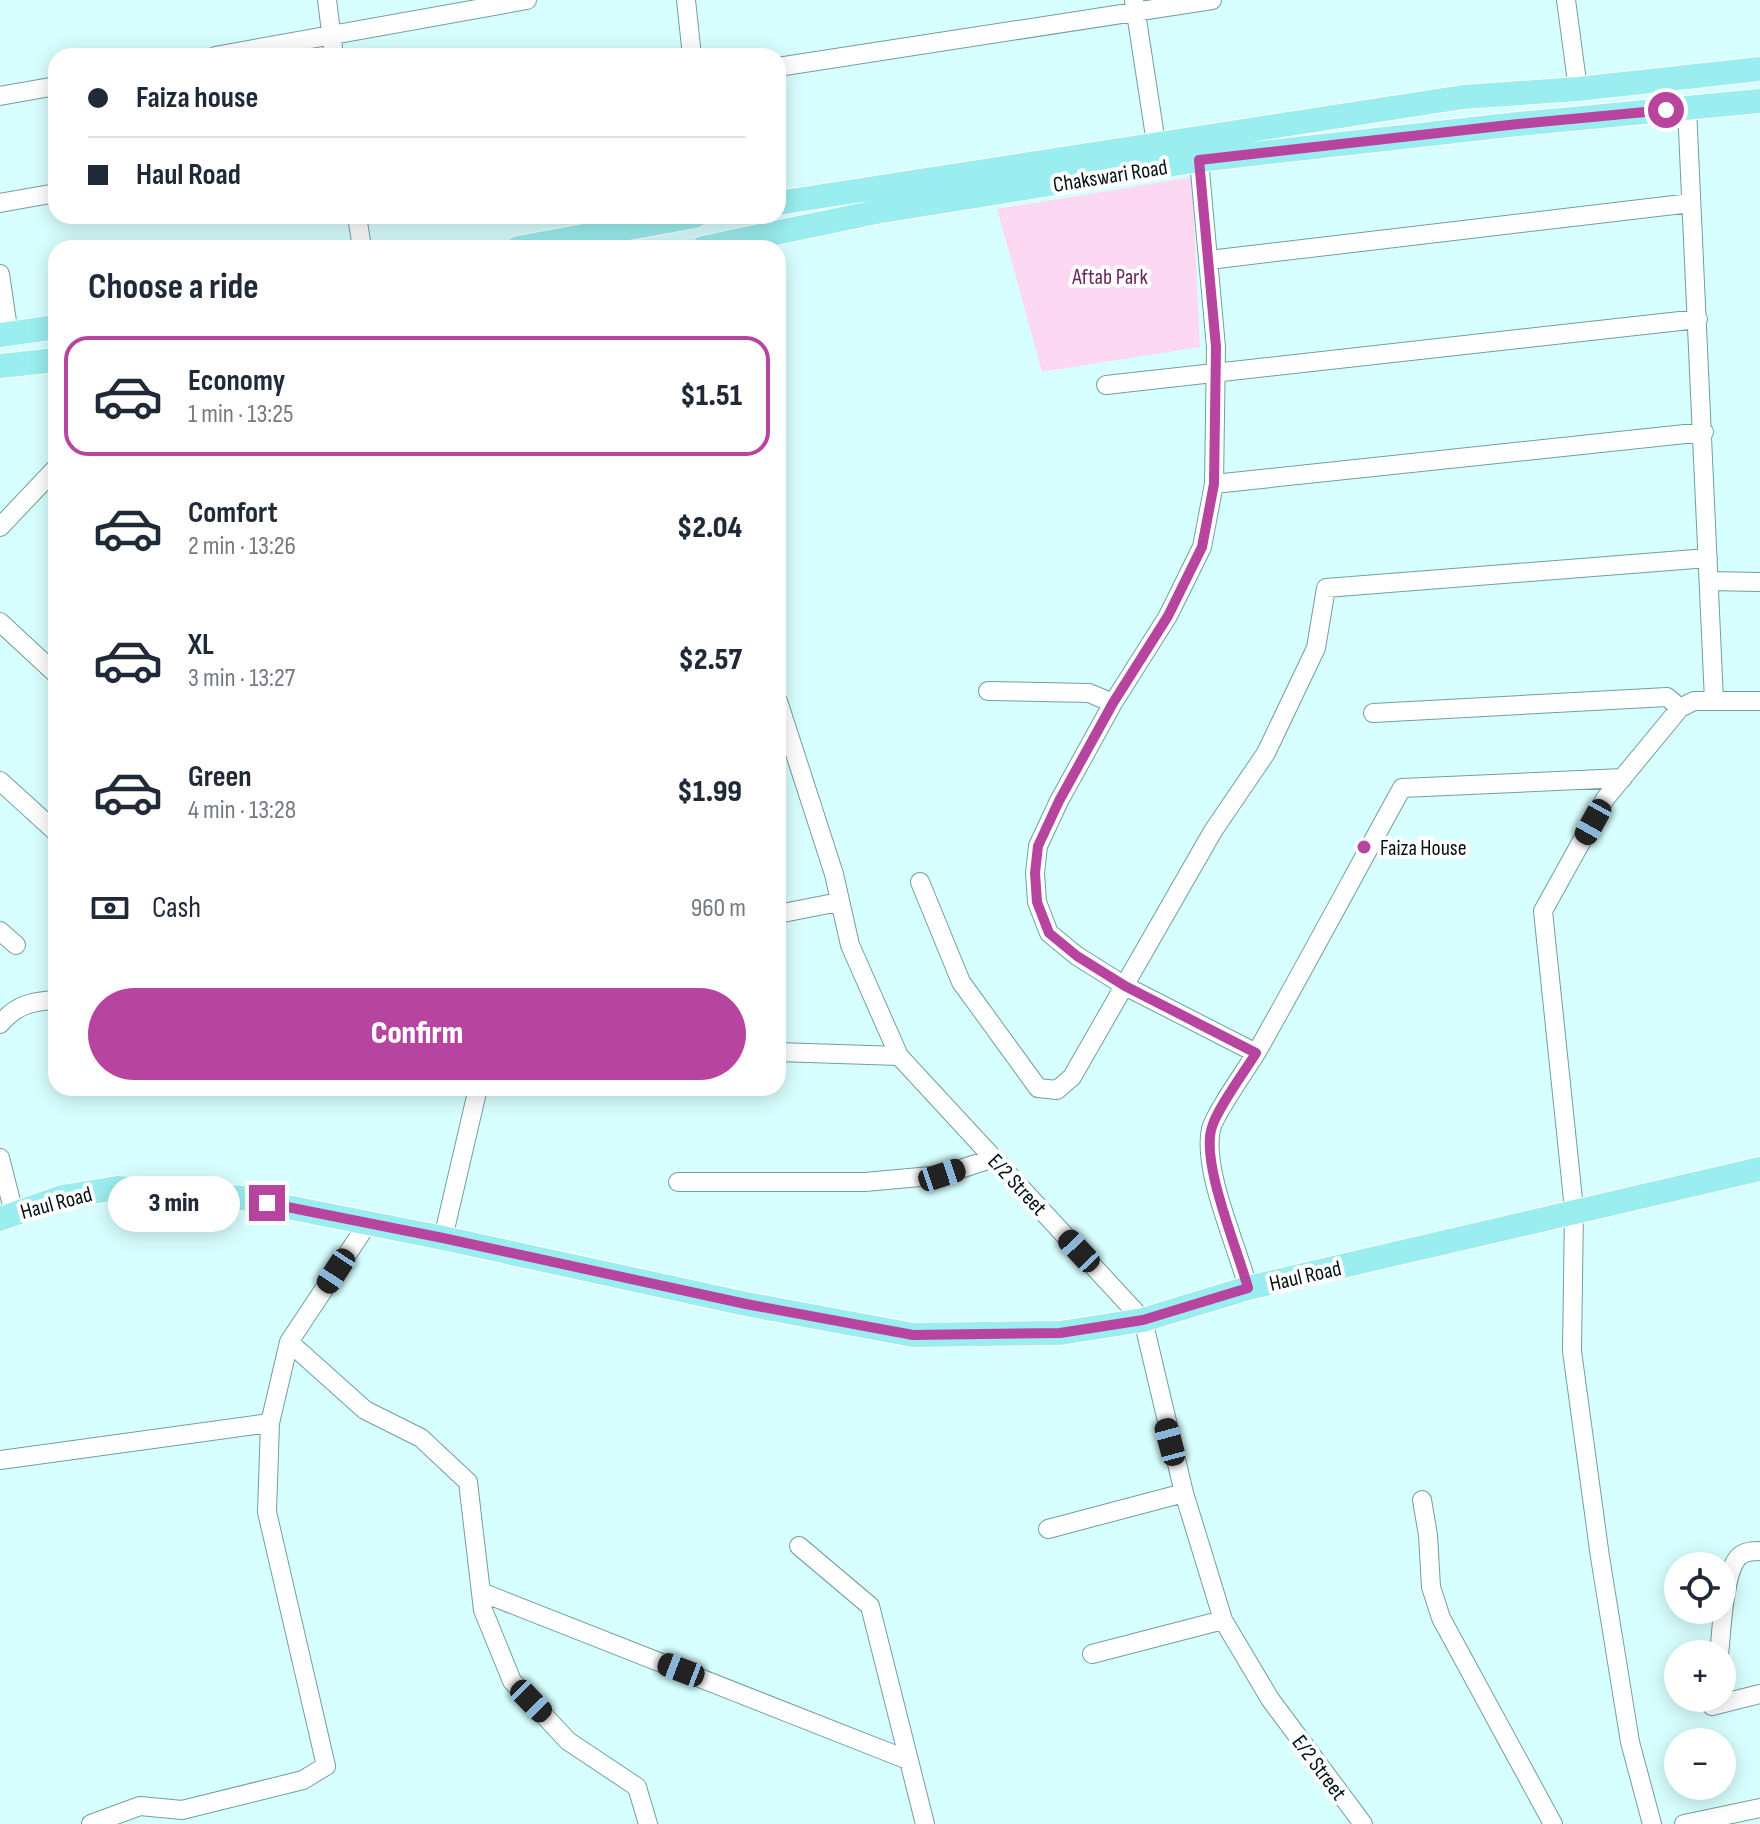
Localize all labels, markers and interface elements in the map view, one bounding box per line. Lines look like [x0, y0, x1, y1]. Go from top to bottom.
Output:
text: Faiza house [136, 80, 258, 116]
route start [1648, 92, 1684, 128]
street label: Chakswari Road [1051, 154, 1169, 199]
text: Haul Road [136, 157, 241, 193]
park label: Aftab Park [1071, 264, 1148, 291]
text: Choose a ride [88, 266, 259, 309]
icon: car [92, 360, 164, 432]
text: Economy [188, 363, 285, 399]
text: $1.51 [680, 378, 742, 414]
text: 1 min · 13:25 [188, 399, 293, 430]
icon: car [92, 492, 164, 564]
text: Comfort [188, 495, 278, 531]
text: $2.04 [677, 510, 742, 546]
text: 2 min · 13:26 [188, 531, 296, 562]
icon: car [92, 624, 164, 696]
text: XL [188, 627, 214, 663]
text: $2.57 [678, 642, 742, 678]
text: 3 min · 13:27 [188, 663, 295, 694]
icon: car [92, 756, 164, 828]
text: Green [188, 759, 252, 795]
text: $1.99 [677, 774, 742, 810]
text: 4 min · 13:28 [188, 795, 296, 826]
car [1571, 795, 1615, 849]
place label: Faiza House [1380, 835, 1467, 862]
marker: Faiza House [1355, 838, 1373, 856]
icon: cash [88, 886, 132, 930]
text: Cash [152, 890, 201, 926]
text: 960 m [691, 893, 746, 924]
button: Confirm [88, 988, 746, 1080]
street label: E/2 Street [982, 1149, 1052, 1222]
car [915, 1156, 969, 1194]
callout: 3 min [107, 1175, 239, 1231]
street label: Haul Road [18, 1181, 95, 1226]
route end [249, 1185, 285, 1221]
text: 3 min [149, 1188, 199, 1219]
car [1054, 1225, 1104, 1277]
car [313, 1244, 359, 1298]
street label: Haul Road [1267, 1255, 1344, 1298]
car [1152, 1416, 1188, 1468]
map controls [1664, 1552, 1736, 1800]
button: locate [1664, 1552, 1736, 1624]
button: + [1664, 1640, 1736, 1712]
car [654, 1650, 708, 1690]
car [506, 1675, 556, 1727]
button: − [1664, 1728, 1736, 1800]
street label: E/2 Street [1286, 1730, 1352, 1806]

